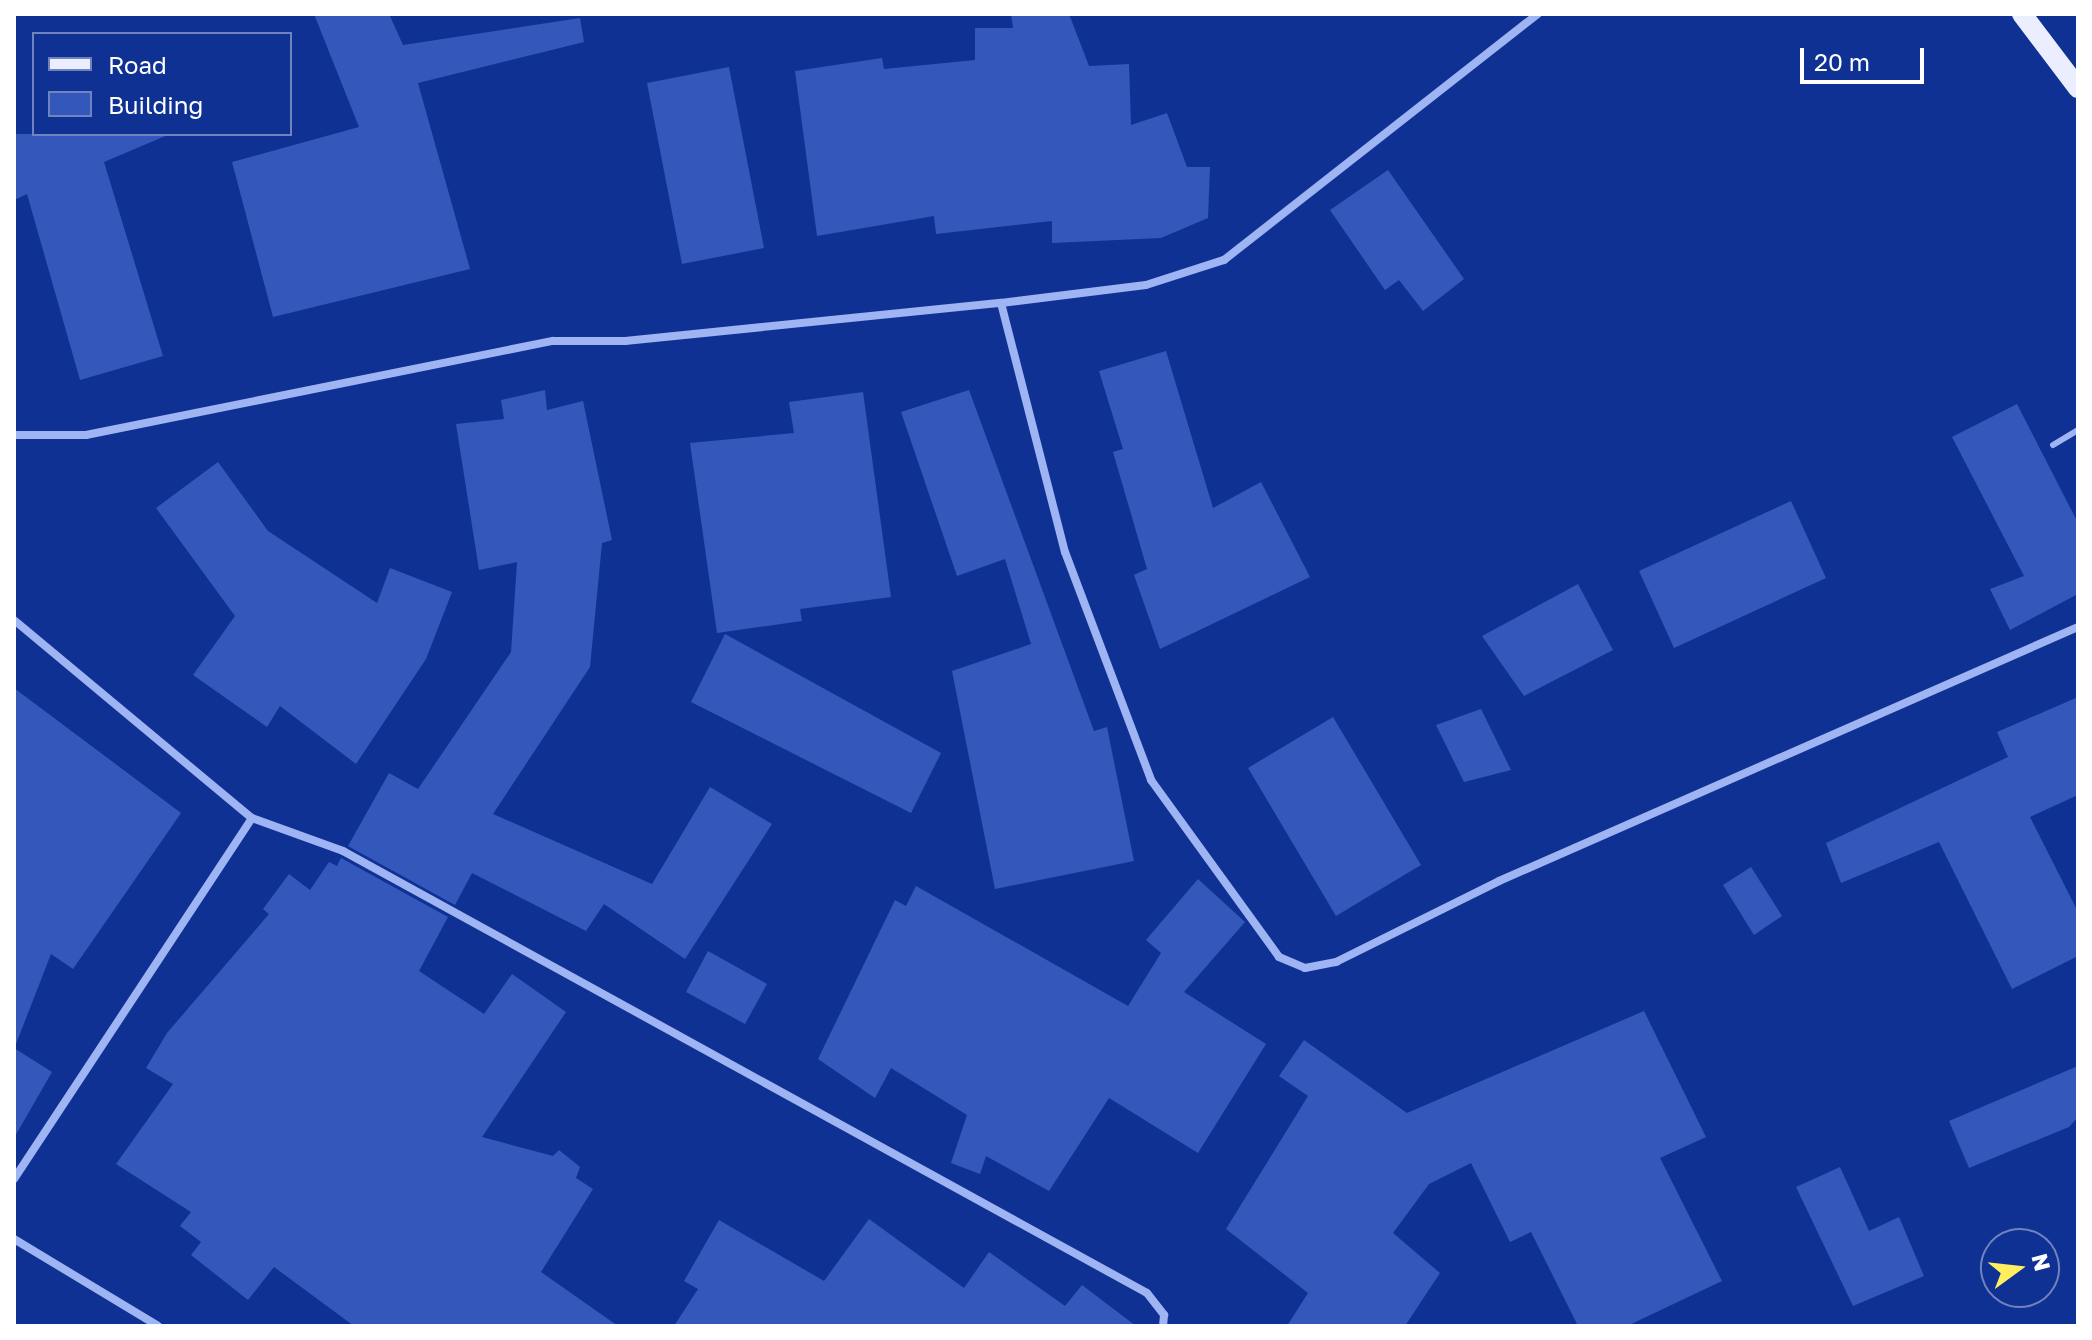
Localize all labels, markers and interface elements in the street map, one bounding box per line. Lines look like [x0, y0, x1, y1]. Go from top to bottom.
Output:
legend [32, 32, 292, 136]
scale bar [1804, 32, 1928, 82]
text: 20 m [1814, 47, 1870, 76]
text: Road [108, 50, 167, 79]
text: Building [108, 90, 203, 119]
north arrow [1980, 1228, 2060, 1308]
text: N [2027, 1251, 2057, 1274]

